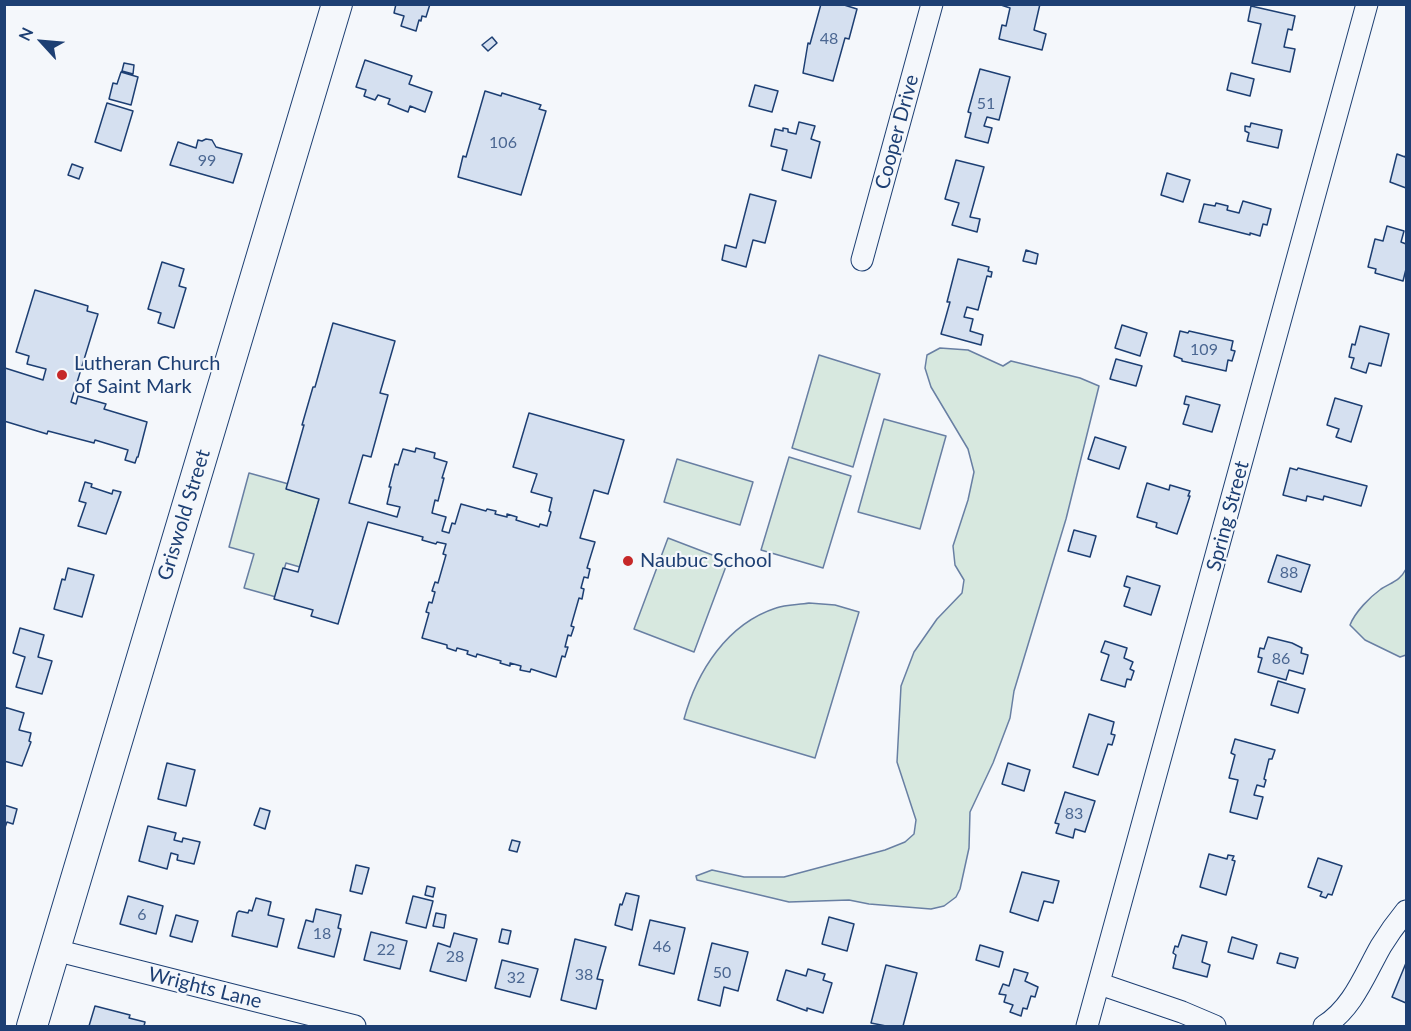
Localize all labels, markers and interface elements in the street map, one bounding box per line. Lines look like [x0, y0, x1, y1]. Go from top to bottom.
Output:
north arrow [12, 12, 72, 72]
text: N [14, 24, 37, 44]
house number: 48 [820, 29, 838, 49]
street label: Cooper Drive [870, 72, 924, 192]
house number: 51 [977, 94, 995, 114]
house number: 106 [489, 133, 517, 153]
house number: 99 [198, 151, 216, 171]
house number: 109 [1190, 340, 1218, 360]
place label: Lutheran Church of Saint Mark [74, 352, 220, 399]
marker: Lutheran Church of Saint Mark [55, 368, 69, 382]
street label: Griswold Street [153, 447, 215, 583]
street label: Spring Street [1202, 458, 1254, 574]
place label: Naubuc School [640, 549, 772, 573]
marker: Naubuc School [621, 554, 635, 568]
house number: 88 [1280, 563, 1298, 583]
house number: 86 [1272, 649, 1290, 669]
house number: 83 [1065, 804, 1083, 824]
house number: 6 [137, 905, 147, 925]
house number: 18 [313, 924, 331, 944]
house number: 46 [653, 937, 671, 957]
house number: 22 [377, 940, 395, 960]
house number: 28 [446, 947, 464, 967]
street label: Wrights Lane [146, 962, 264, 1014]
house number: 50 [713, 963, 731, 983]
house number: 38 [575, 965, 593, 985]
house number: 32 [507, 968, 525, 988]

